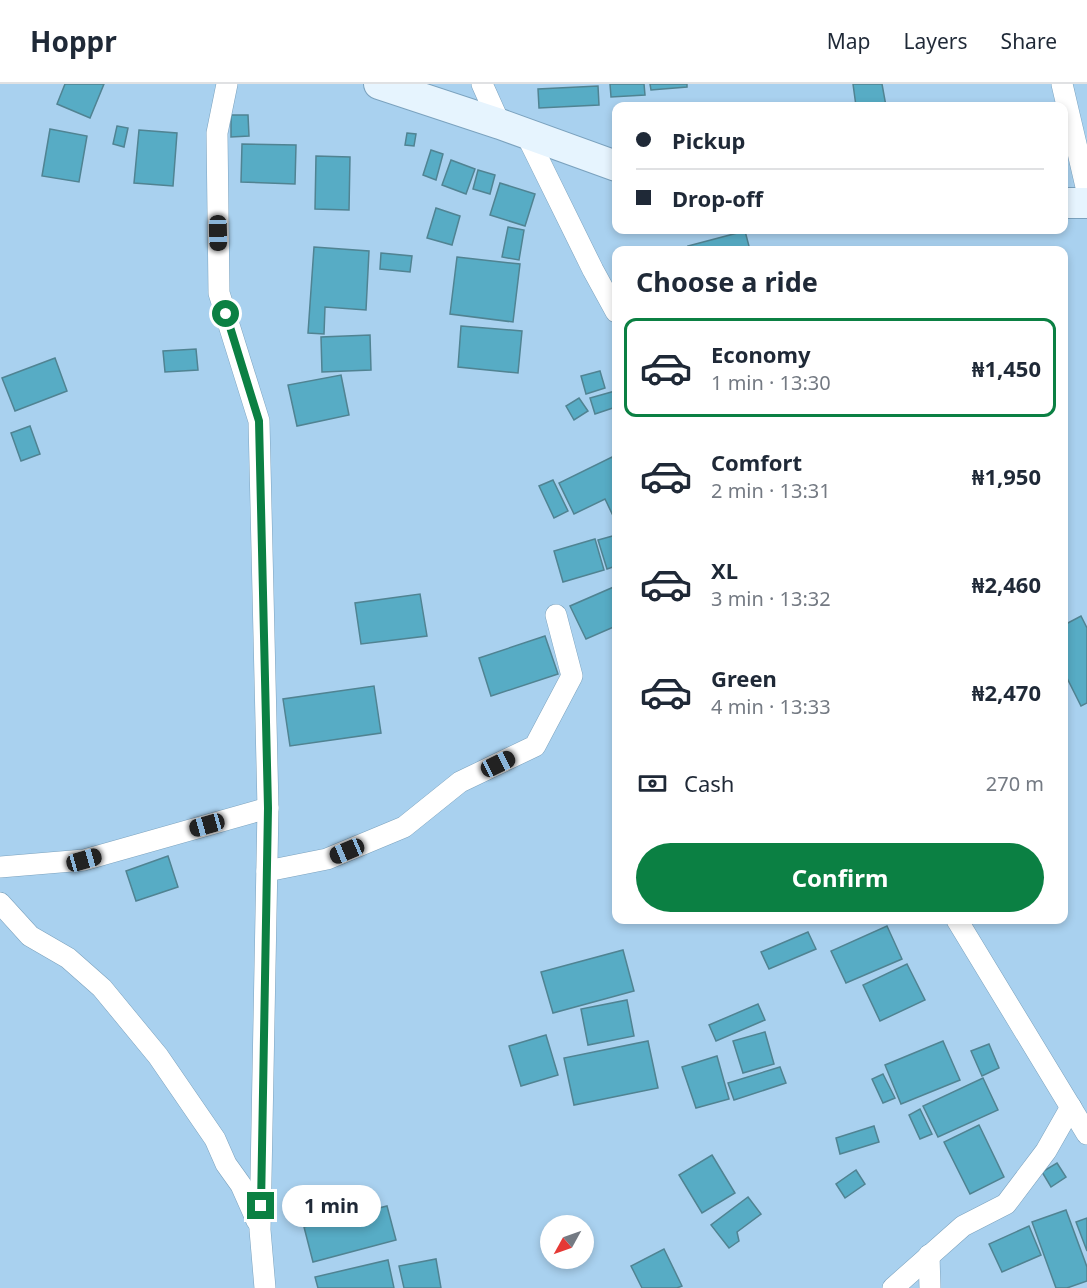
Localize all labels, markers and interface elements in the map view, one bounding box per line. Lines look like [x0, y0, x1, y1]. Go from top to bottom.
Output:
text: Hoppr [30, 22, 117, 60]
text: Map [827, 27, 871, 55]
text: Layers [904, 27, 968, 55]
text: Share [1001, 27, 1057, 55]
text: Pickup [672, 125, 745, 155]
text: Drop-off [672, 183, 763, 213]
car [209, 215, 227, 251]
text: Choose a ride [636, 263, 818, 300]
route start [212, 300, 239, 327]
text: Economy [711, 339, 810, 369]
icon: car [639, 341, 693, 395]
text: ₦1,450 [972, 353, 1041, 383]
text: 1 min · 13:30 [711, 369, 831, 396]
text: Comfort [711, 447, 802, 477]
icon: car [639, 449, 693, 503]
text: ₦1,950 [972, 461, 1041, 491]
text: 2 min · 13:31 [711, 477, 831, 504]
text: XL [711, 555, 738, 585]
icon: car [639, 557, 693, 611]
text: ₦2,460 [972, 569, 1041, 599]
text: 3 min · 13:32 [711, 585, 831, 612]
text: Green [711, 663, 777, 693]
icon: car [639, 665, 693, 719]
text: ₦2,470 [972, 677, 1041, 707]
text: 4 min · 13:33 [711, 693, 831, 720]
car [478, 748, 518, 780]
icon: cash [636, 767, 669, 800]
text: Cash [684, 768, 734, 798]
text: 270 m [986, 770, 1044, 797]
car [187, 811, 227, 839]
car [327, 836, 367, 866]
button: Confirm [636, 843, 1044, 912]
car [64, 846, 104, 874]
callout: 1 min [282, 1185, 381, 1227]
route end [247, 1192, 274, 1219]
text: 1 min [304, 1192, 359, 1219]
north arrow [540, 1215, 594, 1269]
map controls [540, 1215, 594, 1269]

